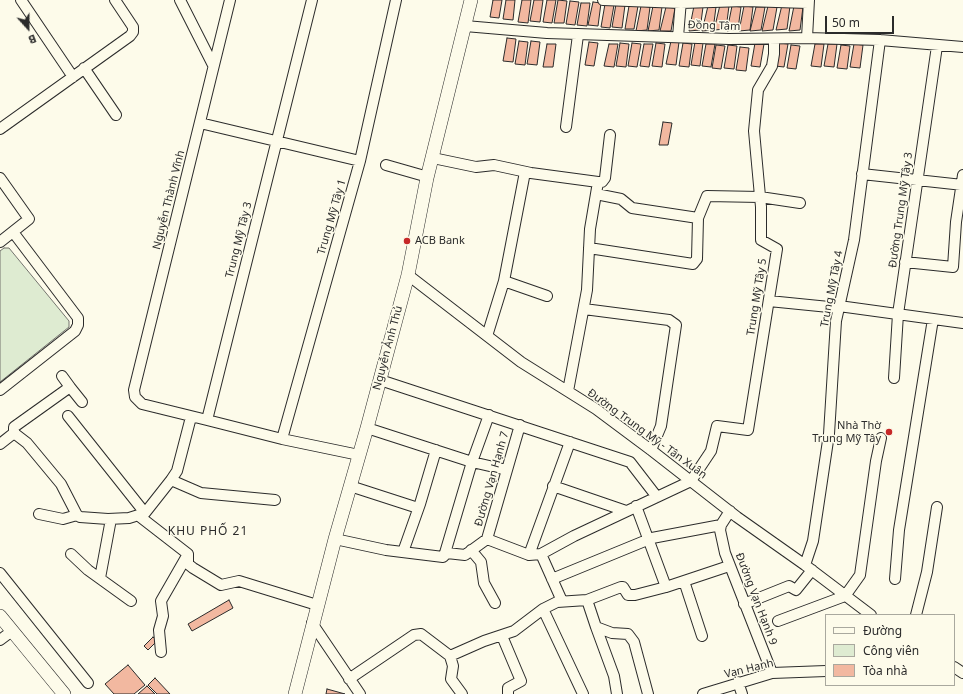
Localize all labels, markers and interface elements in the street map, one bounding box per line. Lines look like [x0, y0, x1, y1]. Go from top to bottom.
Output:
north arrow [8, 8, 48, 48]
scale bar [827, 8, 896, 34]
text: 50 m [832, 14, 860, 31]
street label: Đồng Tâm [687, 18, 741, 34]
text: B [26, 31, 39, 48]
street label: Nguyễn Thành Vĩnh [150, 149, 188, 251]
street label: Đường Trung Mỹ Tây 3 [886, 151, 916, 269]
street label: Trung Mỹ Tây 1 [315, 178, 349, 256]
street label: Trung Mỹ Tây 3 [223, 201, 255, 279]
place label: ACB Bank [415, 234, 465, 248]
marker: ACB Bank [402, 236, 412, 246]
street label: Trung Mỹ Tây 4 [818, 249, 846, 329]
street label: Trung Mỹ Tây 5 [744, 257, 770, 337]
street label: Nguyễn Ảnh Thủ [370, 304, 406, 392]
street label: Đường Trung Mỹ - Tân Xuân [585, 386, 709, 482]
place label: Nhà Thờ Trung Mỹ Tây [812, 419, 881, 445]
marker: Nhà Thờ Trung Mỹ Tây [884, 427, 894, 437]
street label: Đường Vạn Hạnh 7 [472, 430, 512, 528]
district label: KHU PHỐ 21 [168, 525, 248, 539]
street label: Đường Vạn Hạnh 9 [732, 551, 780, 647]
legend [825, 614, 955, 686]
text: Đường [863, 622, 902, 639]
text: Công viên [863, 642, 919, 659]
street label: Vạn Hạnh [723, 657, 775, 681]
text: Tòa nhà [863, 662, 908, 679]

